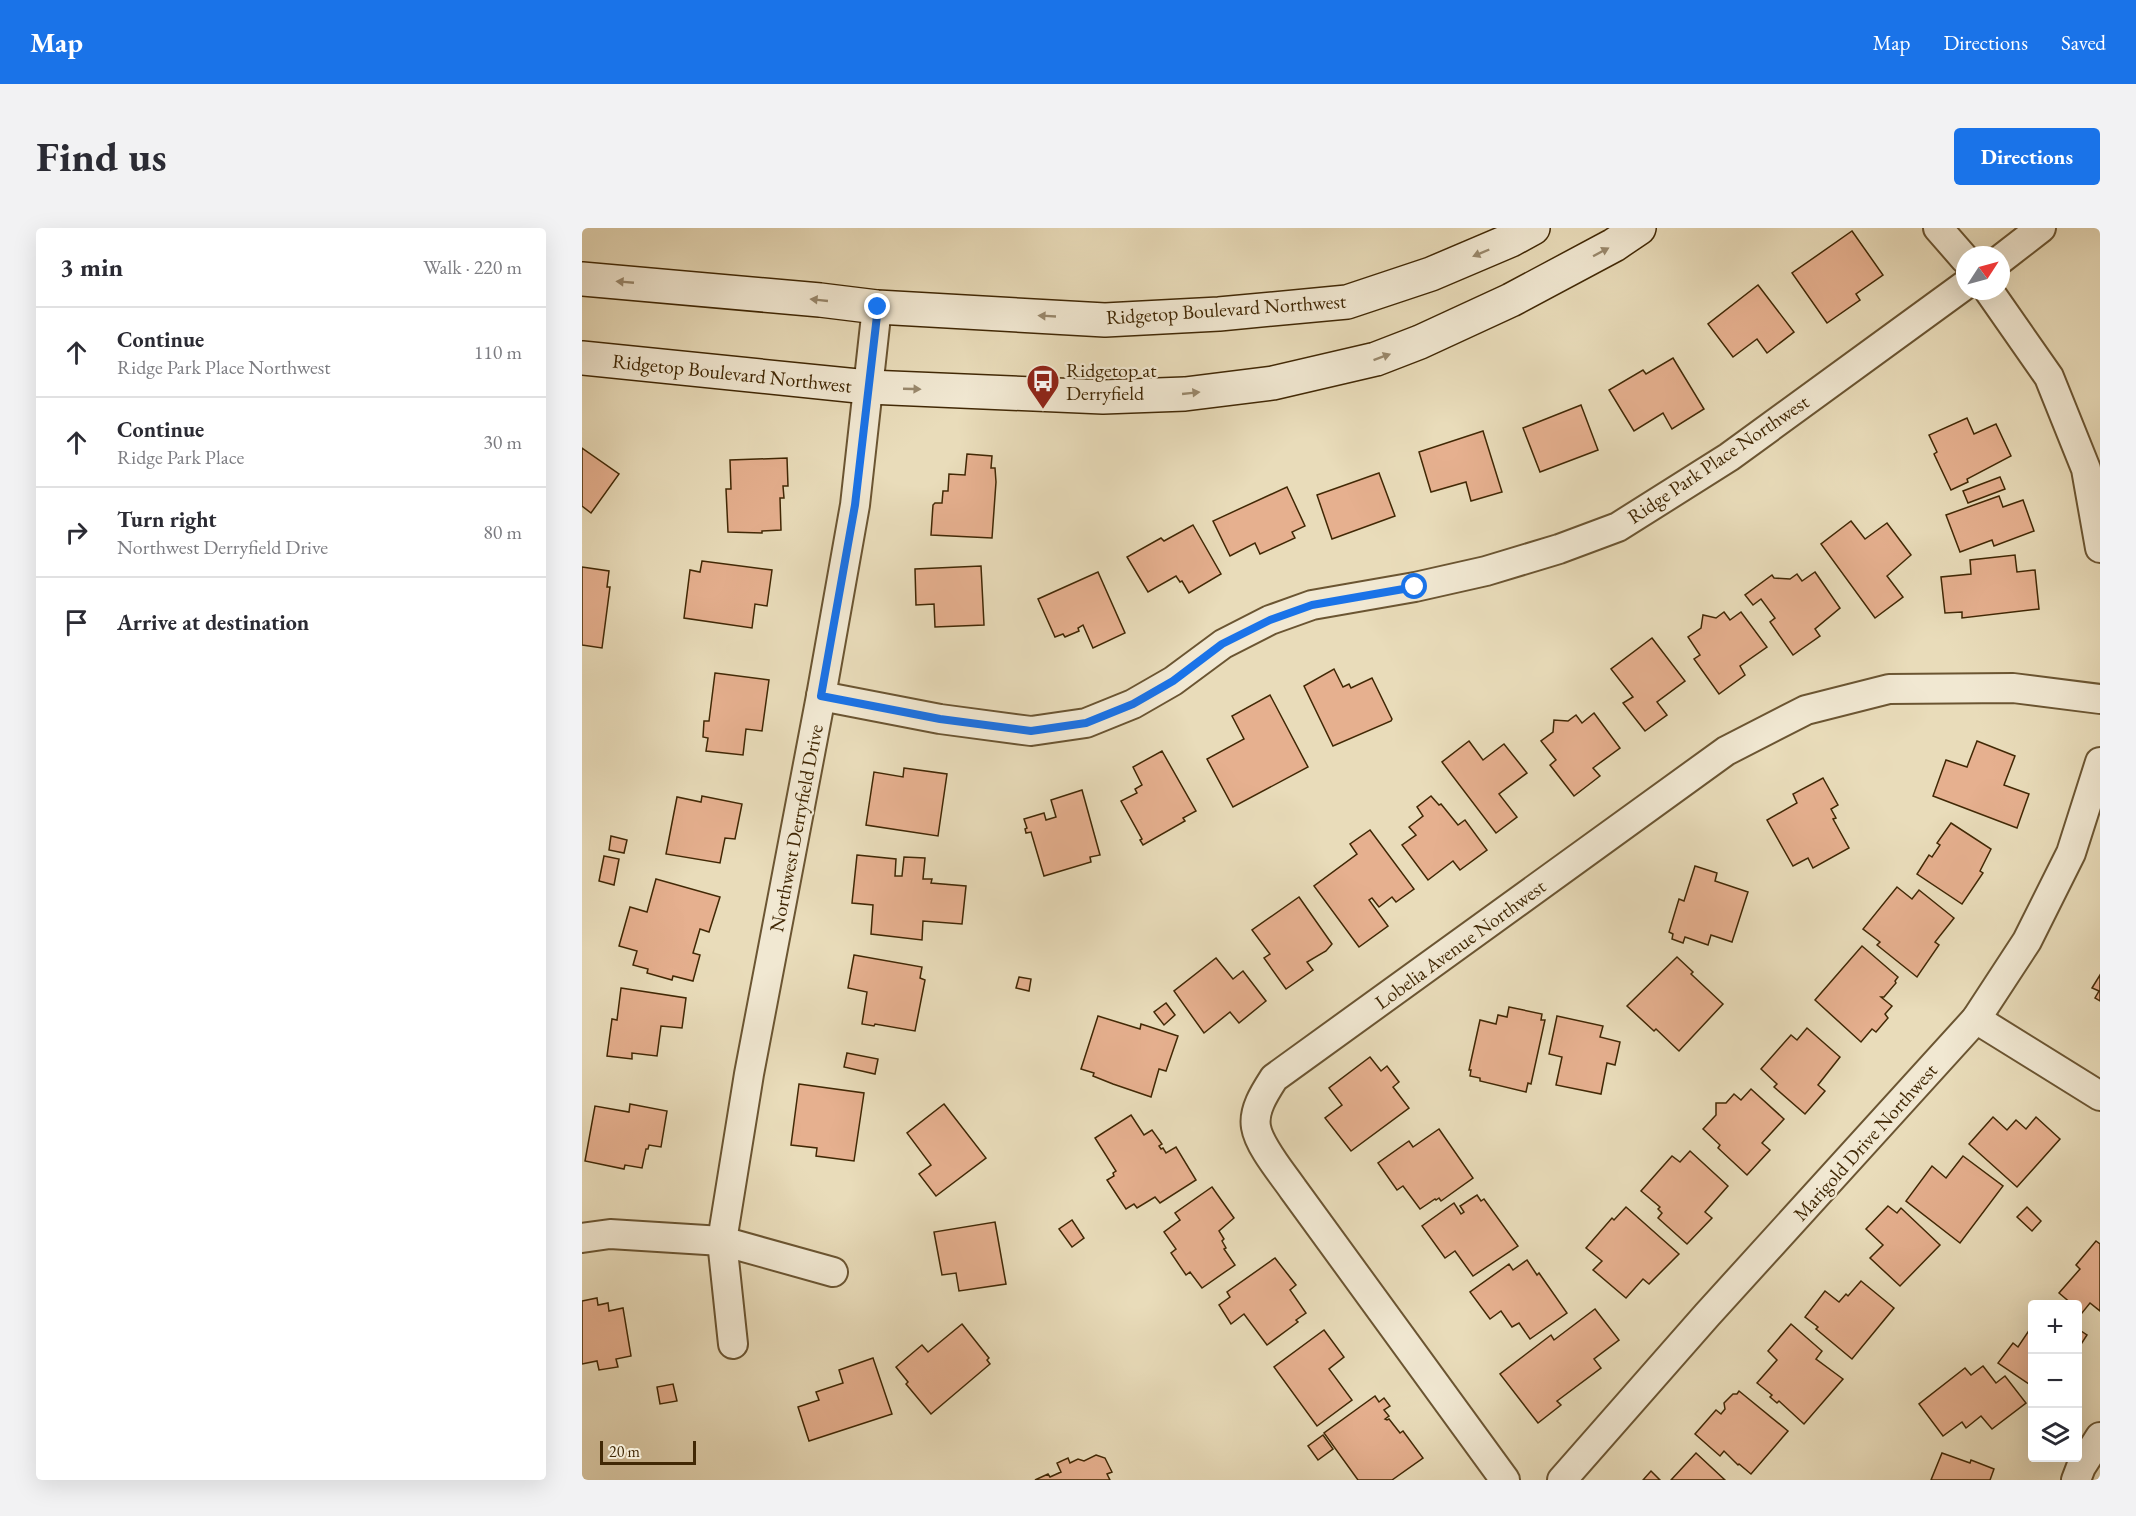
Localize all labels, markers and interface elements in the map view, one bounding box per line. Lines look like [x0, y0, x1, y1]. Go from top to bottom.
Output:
text: Map [30, 24, 83, 60]
text: Map [1873, 29, 1910, 56]
text: Directions [1943, 29, 2028, 56]
text: Saved [2061, 29, 2106, 56]
button: Directions [1954, 128, 2100, 185]
text: Find us [36, 129, 167, 184]
north arrow [1956, 246, 2010, 300]
one-way arrow [1592, 247, 1609, 257]
one-way arrow [1471, 248, 1489, 258]
text: 3 min [60, 250, 123, 284]
text: Walk · 220 m [423, 254, 522, 280]
one-way arrow [616, 278, 635, 287]
street label: Ridgetop Boulevard Northwest [1105, 288, 1348, 330]
route end [864, 293, 890, 319]
one-way arrow [810, 295, 829, 305]
one-way arrow [1037, 312, 1056, 321]
text: Continue [117, 325, 204, 354]
icon: ahead [60, 336, 93, 369]
text: 110 m [474, 339, 522, 365]
street label: Ridgetop Boulevard Northwest [611, 347, 854, 399]
one-way arrow [1373, 351, 1391, 361]
text: Ridge Park Place Northwest [117, 354, 330, 380]
place label: Ridgetop at Derryfield [1066, 357, 1157, 406]
bus stop icon: Ridgetop at Derryfield [1025, 363, 1061, 410]
one-way arrow [902, 384, 921, 393]
one-way arrow [1181, 388, 1200, 398]
street label: Ridge Park Place Northwest [1622, 388, 1814, 529]
text: Continue [117, 415, 204, 444]
icon: ahead [60, 426, 93, 459]
text: 30 m [483, 429, 522, 455]
text: Ridge Park Place [117, 444, 244, 470]
text: Turn right [117, 505, 216, 534]
icon: right [60, 516, 93, 549]
text: 80 m [483, 519, 522, 545]
text: Northwest Derryfield Drive [117, 534, 328, 560]
route start [1401, 573, 1427, 599]
icon: arrive [60, 606, 93, 639]
text: Arrive at destination [117, 608, 309, 637]
street label: Northwest Derryfield Drive [763, 722, 829, 934]
street label: Lobelia Avenue Northwest [1369, 873, 1551, 1015]
street label: Marigold Drive Northwest [1787, 1057, 1943, 1226]
map controls [2028, 1300, 2082, 1462]
button: + [2028, 1300, 2082, 1354]
button: − [2028, 1354, 2082, 1408]
button: layers [2028, 1408, 2082, 1462]
scale bar [600, 1438, 696, 1466]
text: 20 m [609, 1441, 640, 1462]

